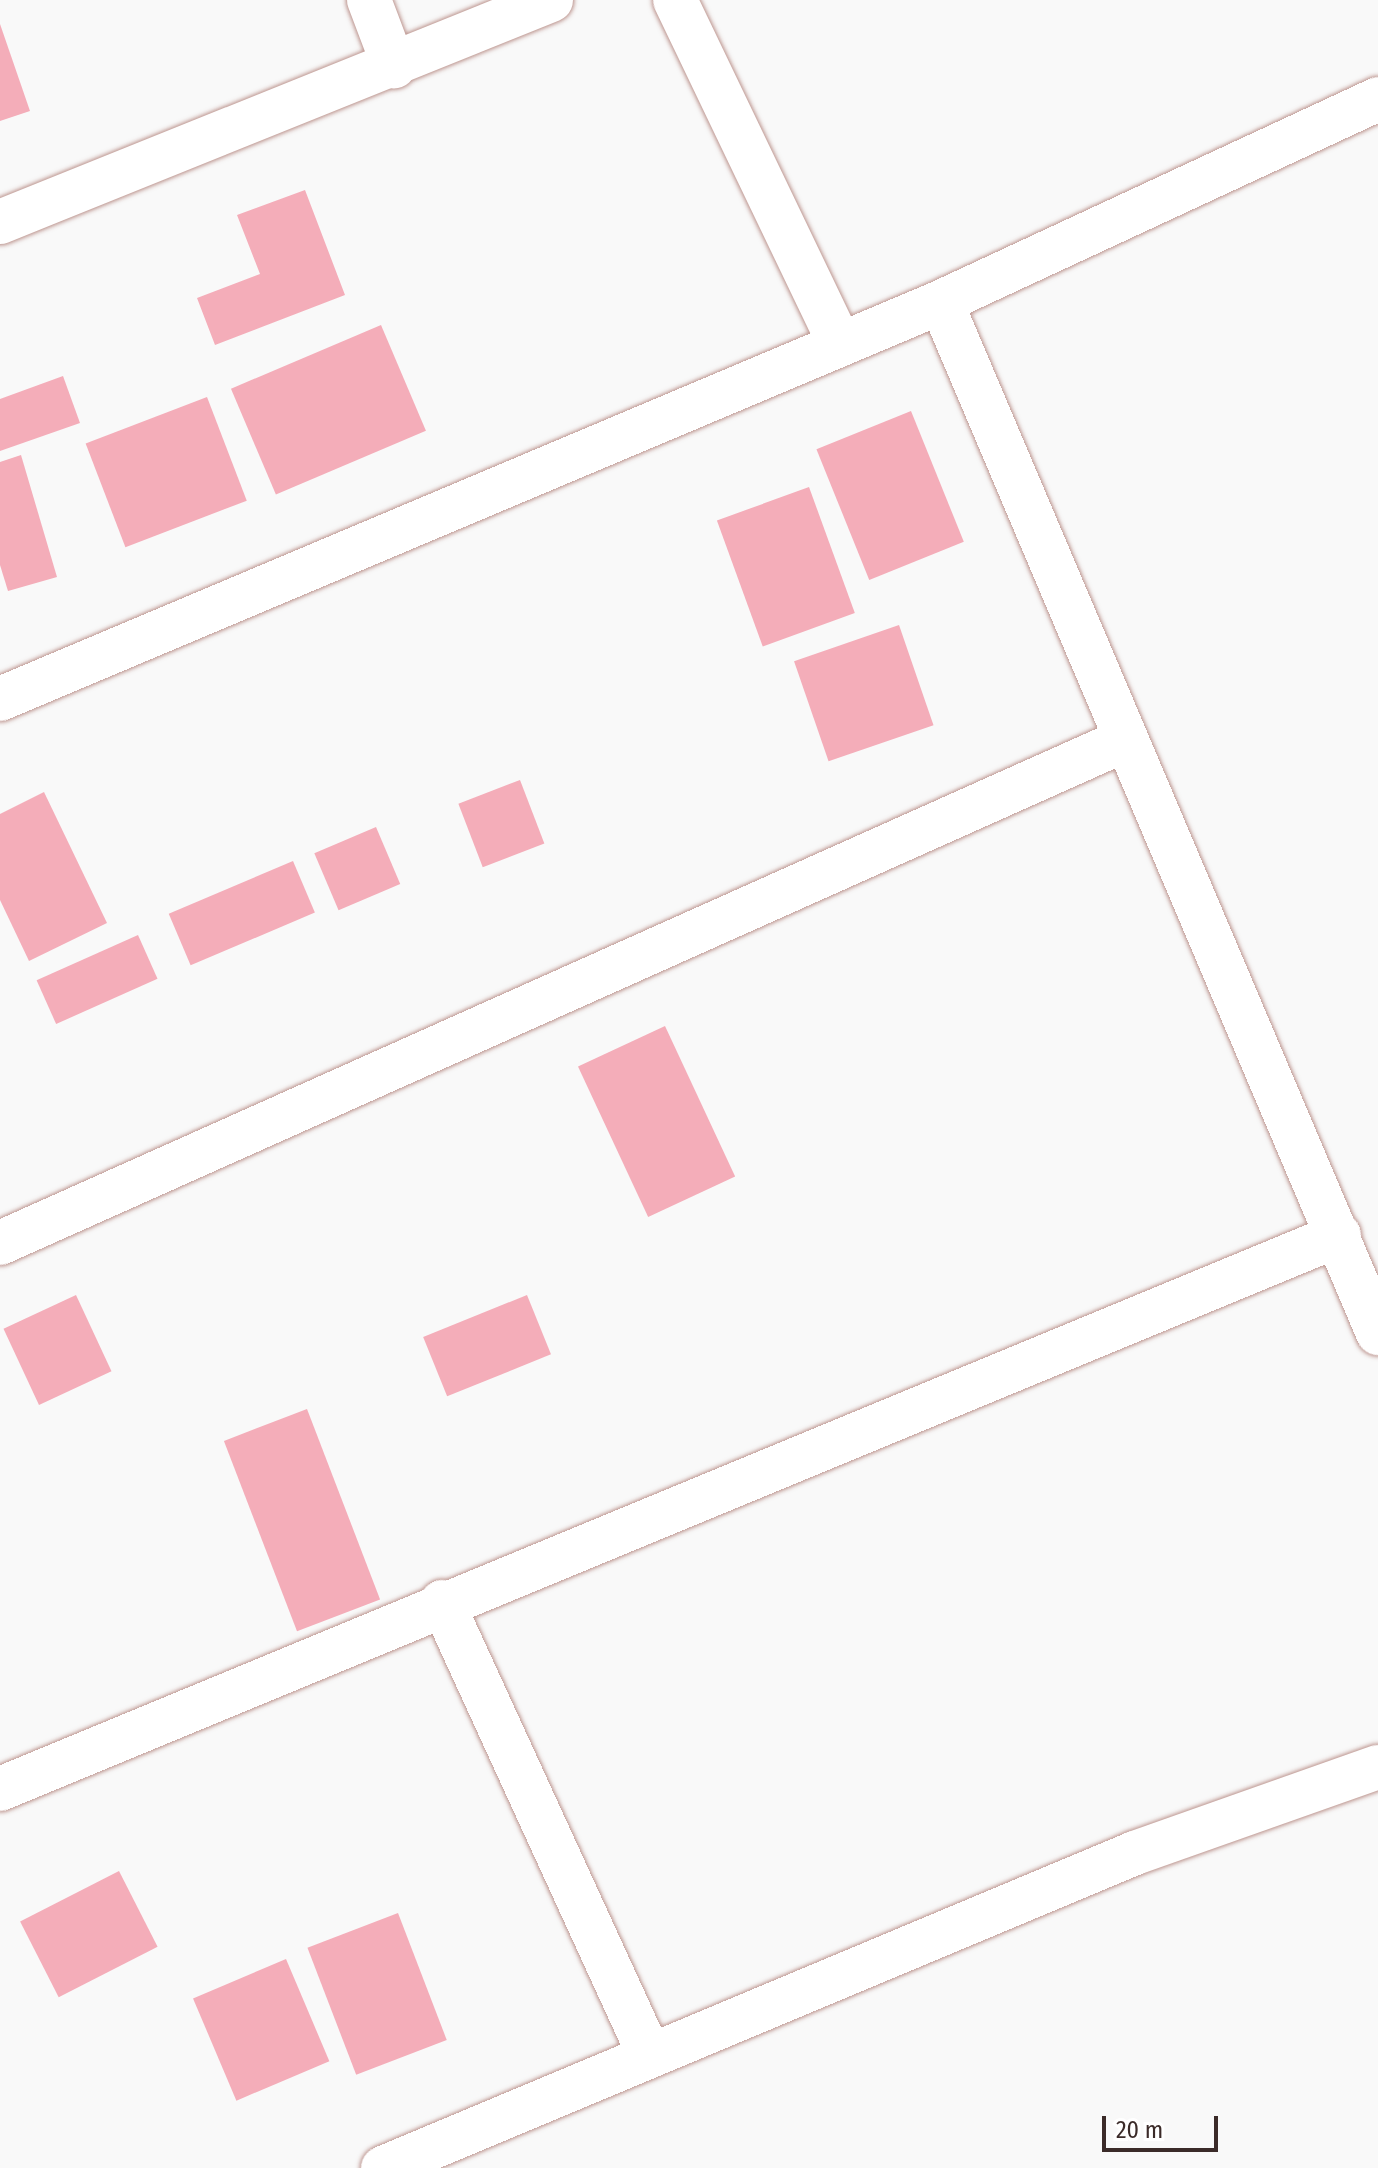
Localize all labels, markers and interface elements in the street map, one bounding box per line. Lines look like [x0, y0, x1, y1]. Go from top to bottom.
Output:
scale bar [1106, 2100, 1222, 2150]
text: 20 m [1116, 2116, 1163, 2144]

